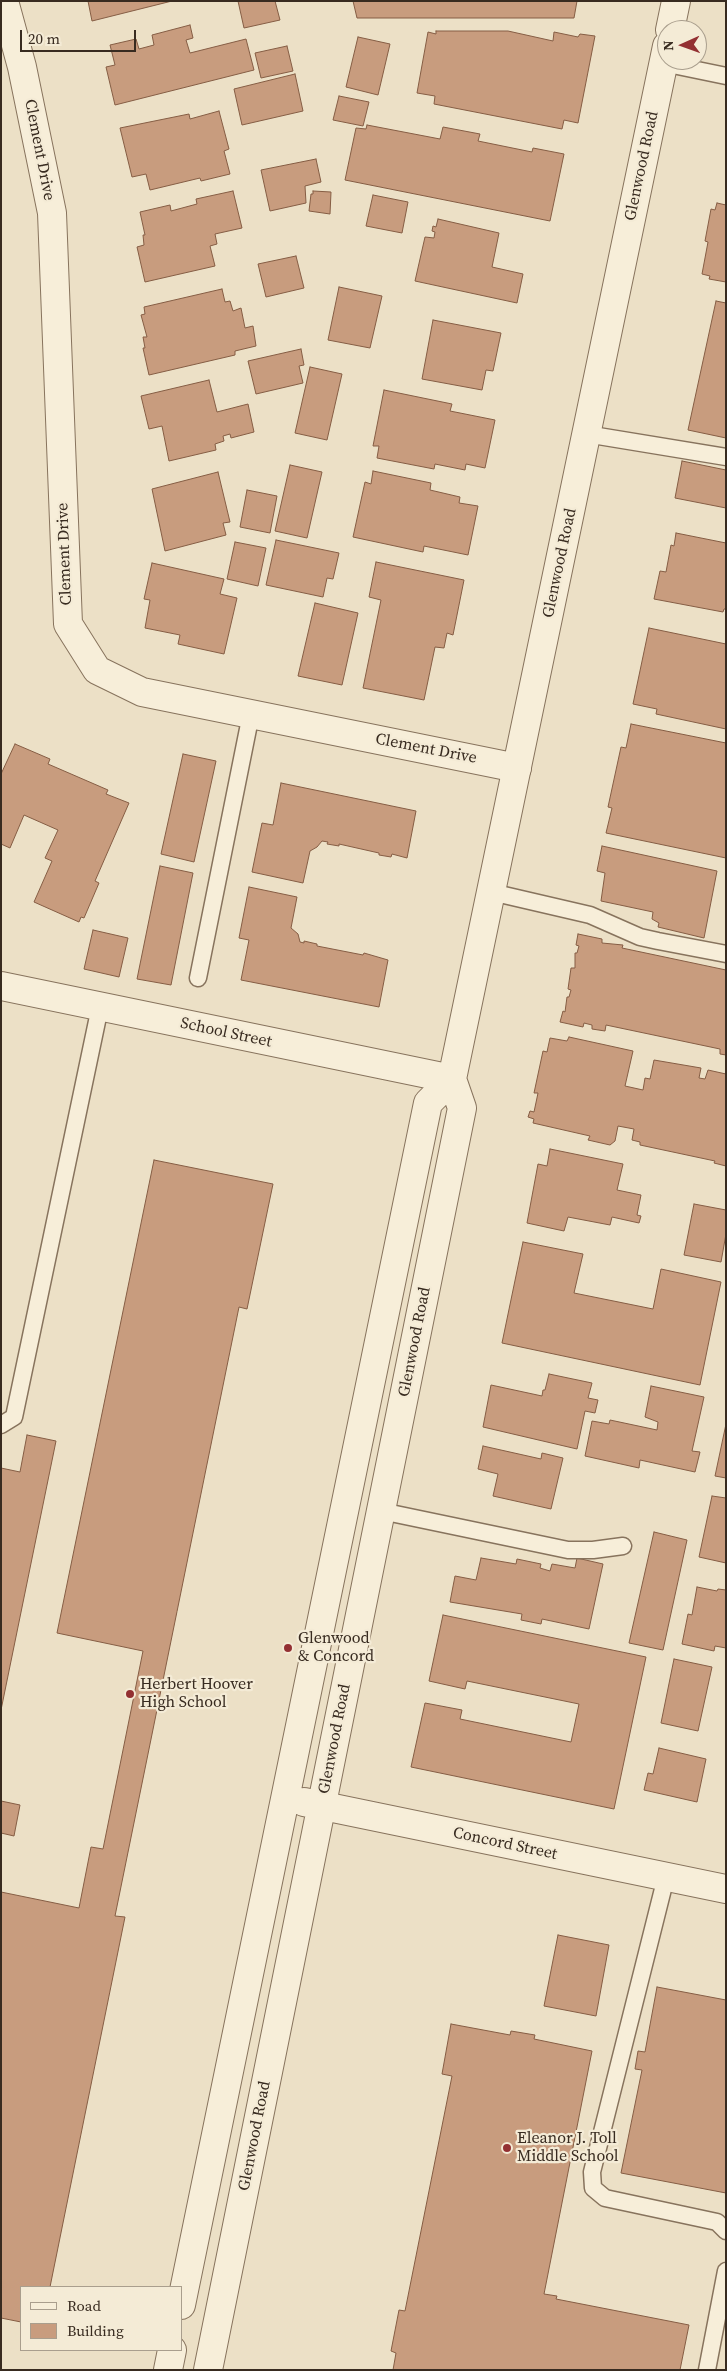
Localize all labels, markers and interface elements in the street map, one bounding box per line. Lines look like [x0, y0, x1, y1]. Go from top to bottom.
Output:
scale bar [22, 20, 139, 52]
north arrow [657, 20, 707, 70]
text: 20 m [28, 28, 60, 49]
text: N [658, 40, 678, 51]
street label: Clement Drive [20, 98, 58, 202]
street label: Glenwood Road [621, 109, 663, 223]
street label: Clement Drive [54, 502, 76, 606]
street label: Glenwood Road [539, 506, 581, 620]
street label: Clement Drive [374, 730, 478, 768]
street label: School Street [179, 1014, 273, 1052]
street label: Glenwood Road [395, 1285, 435, 1399]
place label: Glenwood & Concord [298, 1629, 374, 1667]
marker: Glenwood & Concord [282, 1642, 294, 1654]
place label: Herbert Hoover High School [140, 1675, 253, 1713]
street label: Glenwood Road [315, 1682, 355, 1796]
marker: Herbert Hoover High School [124, 1688, 136, 1700]
street label: Concord Street [451, 1824, 559, 1864]
street label: Glenwood Road [235, 2079, 275, 2193]
place label: Eleanor J. Toll Middle School [517, 2129, 619, 2167]
marker: Eleanor J. Toll Middle School [501, 2142, 513, 2154]
legend [20, 2286, 182, 2351]
text: Road [67, 2295, 101, 2316]
text: Building [67, 2320, 124, 2341]

